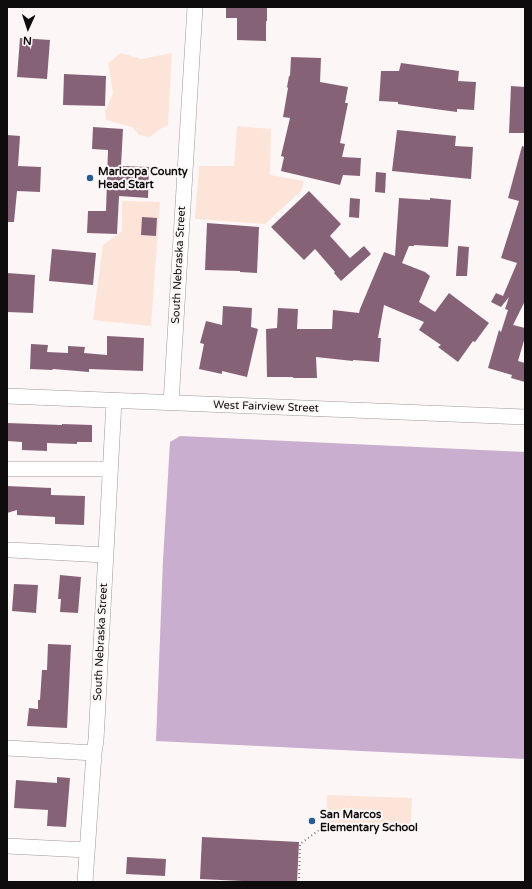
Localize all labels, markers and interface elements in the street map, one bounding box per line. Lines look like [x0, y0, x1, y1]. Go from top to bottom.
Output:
north arrow [8, 8, 48, 48]
text: N [23, 34, 32, 47]
place label: Maricopa County Head Start [98, 165, 188, 191]
marker: Maricopa County Head Start [85, 173, 95, 183]
street label: South Nebraska Street [169, 206, 189, 324]
street label: West Fairview Street [213, 399, 319, 415]
street label: South Nebraska Street [91, 583, 111, 701]
place label: San Marcos Elementary School [320, 808, 418, 834]
marker: San Marcos Elementary School [307, 816, 317, 826]

